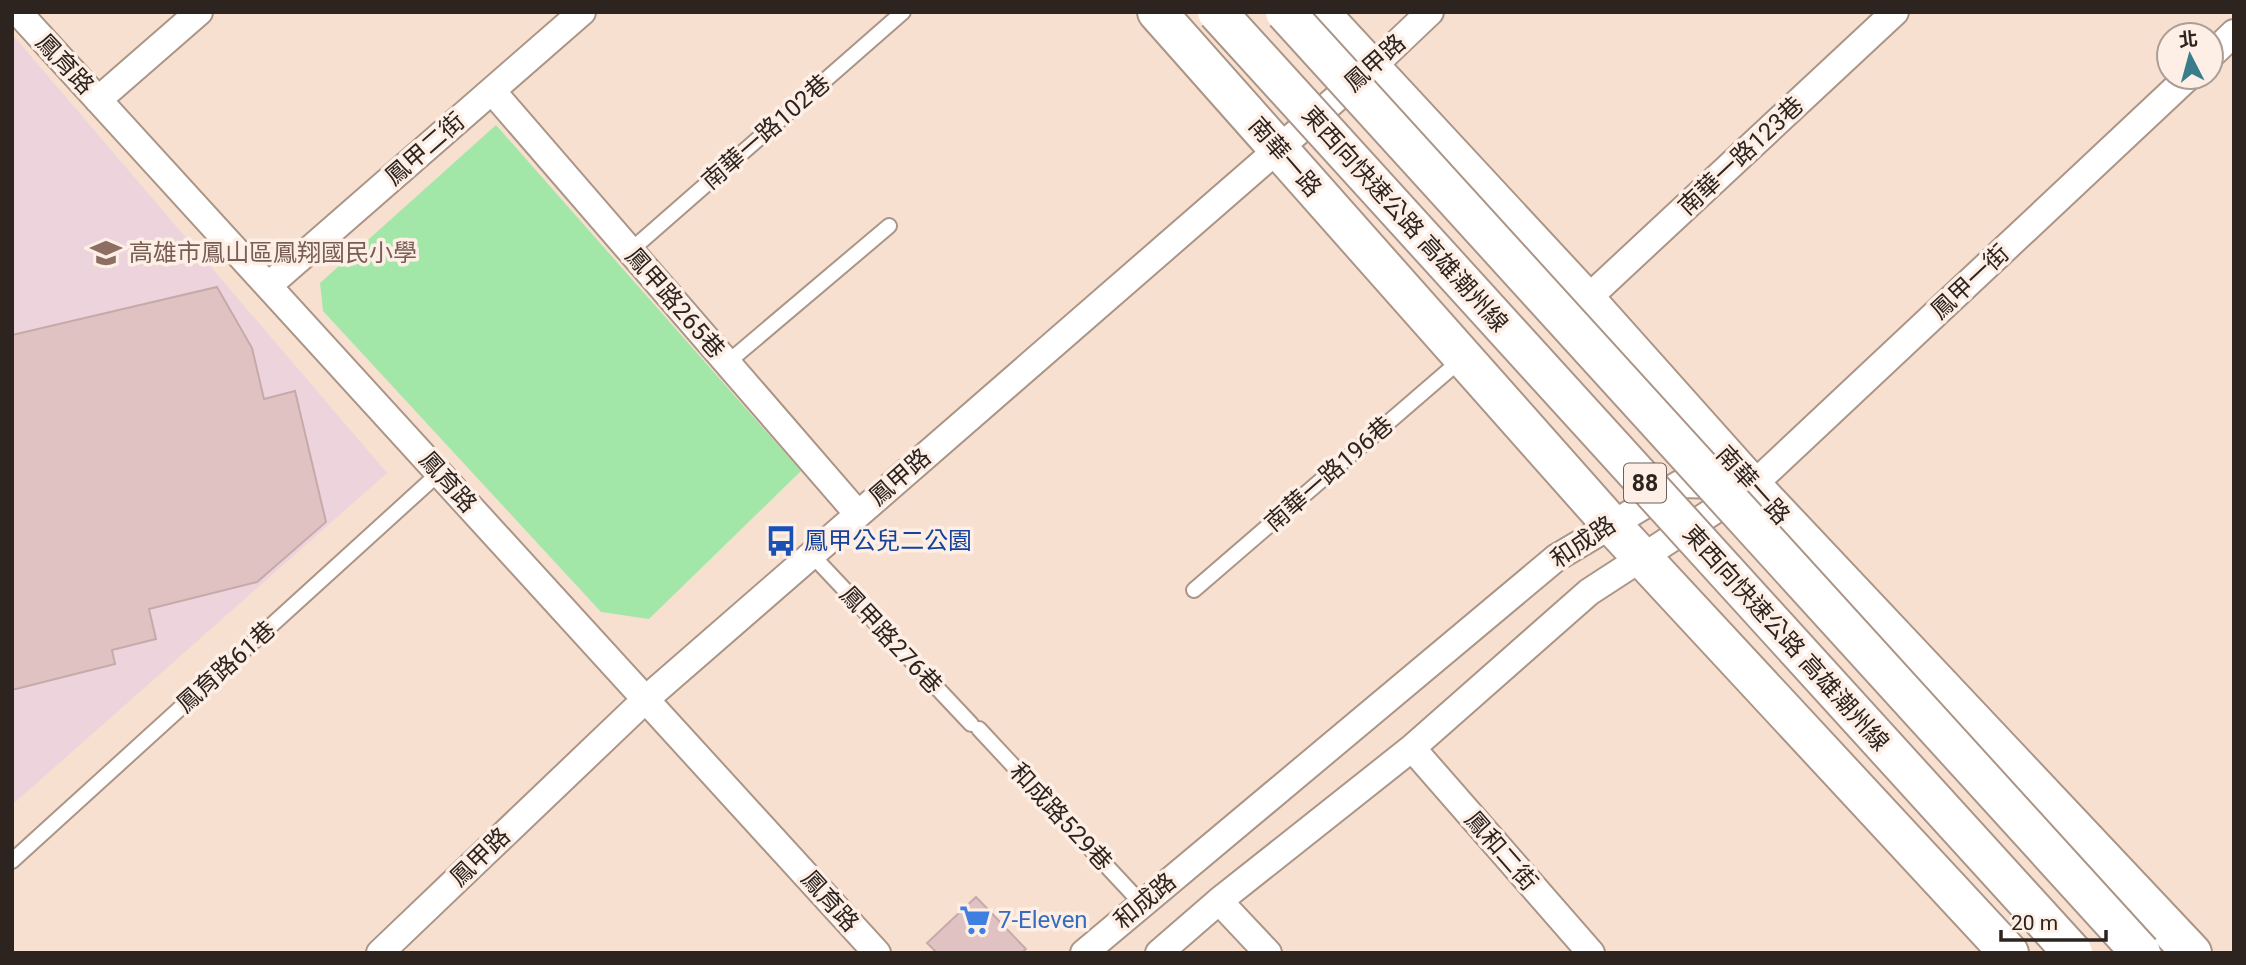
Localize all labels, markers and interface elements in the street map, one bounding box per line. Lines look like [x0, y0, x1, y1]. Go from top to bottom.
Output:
north arrow [2155, 21, 2225, 91]
text: 北 [2178, 27, 2199, 52]
street label: 鳳育路 [30, 28, 100, 100]
street label: 鳳甲路 [1339, 29, 1411, 97]
street label: 南華一路102巷 [696, 69, 836, 195]
street label: 南華一路123巷 [1673, 91, 1809, 221]
street label: 東西向快速公路 高雄潮州線 [1296, 100, 1514, 338]
street label: 鳳甲二街 [380, 107, 470, 191]
street label: 南華一路 [1243, 112, 1327, 202]
school or university icon: 高雄市鳳山區鳳翔國民小學 [89, 236, 123, 270]
place label: 高雄市鳳山區鳳翔國民小學 [129, 239, 417, 267]
street label: 鳳甲一街 [1925, 239, 2015, 325]
street label: 鳳甲路265巷 [620, 242, 730, 364]
street label: 南華一路196巷 [1259, 411, 1399, 537]
street label: 南華一路 [1710, 440, 1796, 530]
street label: 鳳甲路 [864, 443, 936, 511]
street label: 鳳育路 [414, 446, 482, 518]
road number: 88 [1624, 463, 1666, 503]
street label: 和成路 [1545, 510, 1621, 574]
street label: 東西向快速公路 高雄潮州線 [1677, 519, 1895, 757]
bus stop icon: 鳳甲公兒二公園 [764, 524, 798, 558]
place label: 鳳甲公兒二公園 [804, 527, 972, 555]
street label: 鳳甲路276巷 [834, 581, 948, 699]
street label: 鳳育路61巷 [171, 615, 281, 719]
street label: 和成路529巷 [1004, 758, 1118, 876]
street label: 鳳和二街 [1459, 806, 1543, 896]
street label: 鳳甲路 [444, 822, 516, 892]
street label: 鳳育路 [796, 865, 864, 937]
street label: 和成路 [1108, 867, 1182, 935]
scale bar [2001, 898, 2106, 942]
supermarket icon: 7-Eleven [958, 903, 992, 937]
place label: 7-Eleven [998, 906, 1088, 934]
text: 20 m [2011, 911, 2058, 935]

